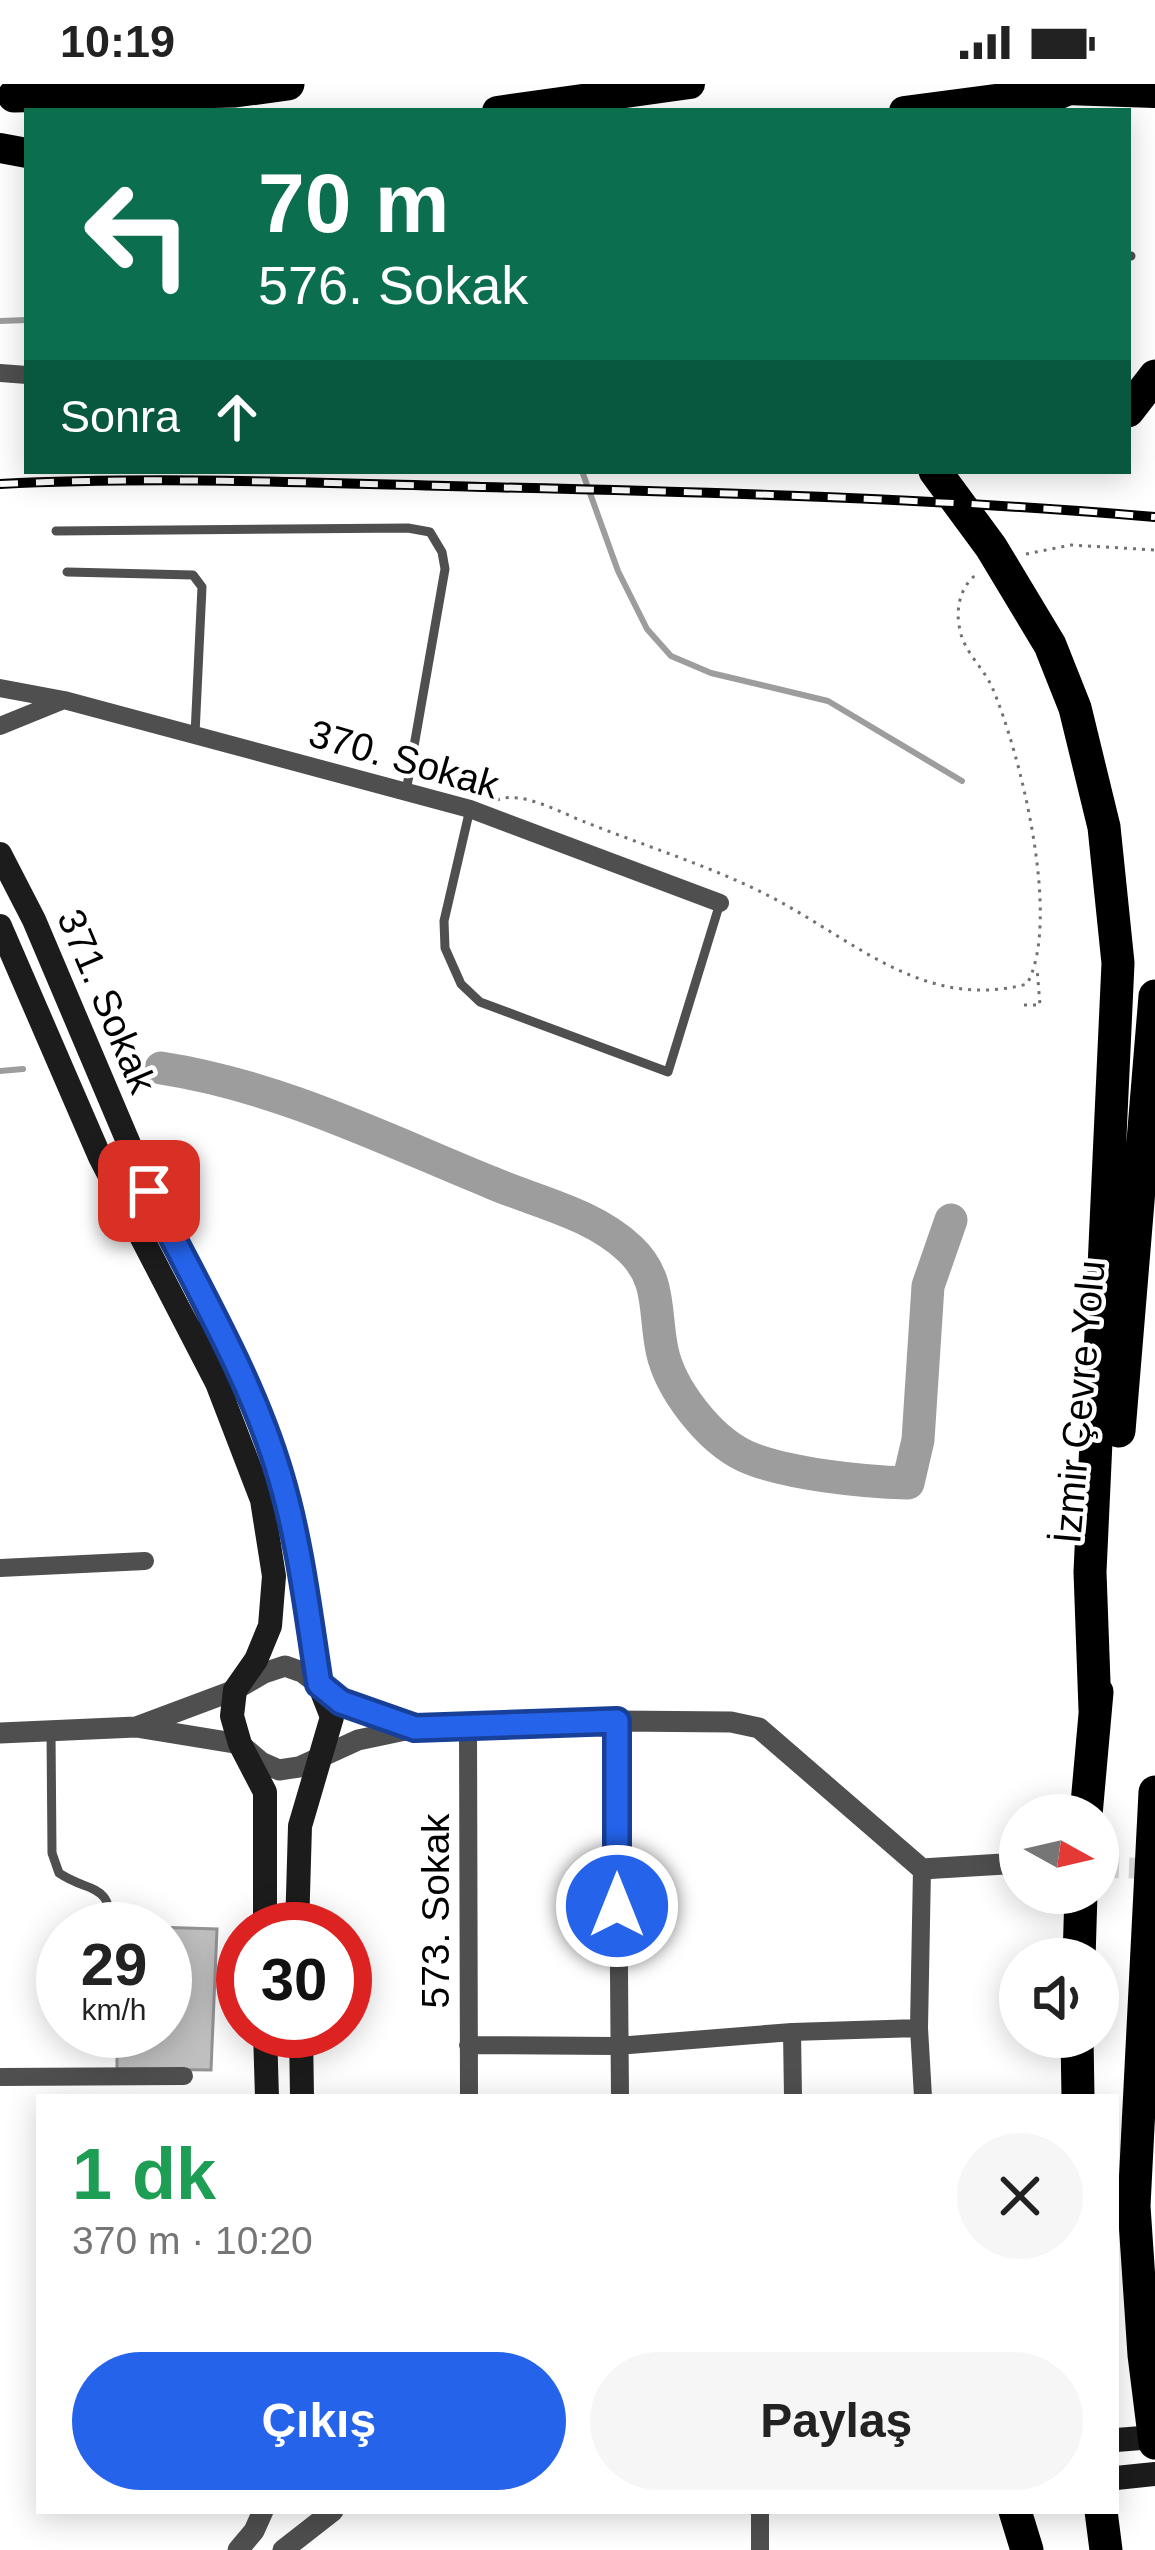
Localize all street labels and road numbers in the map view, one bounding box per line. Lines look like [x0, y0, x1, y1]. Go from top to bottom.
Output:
street label: 370. Sokak [304, 711, 504, 807]
street label: 371. Sokak [49, 903, 165, 1100]
street label: İzmir Çevre Yolu [1045, 1259, 1113, 1545]
street label: 573. Sokak [414, 1813, 457, 2009]

